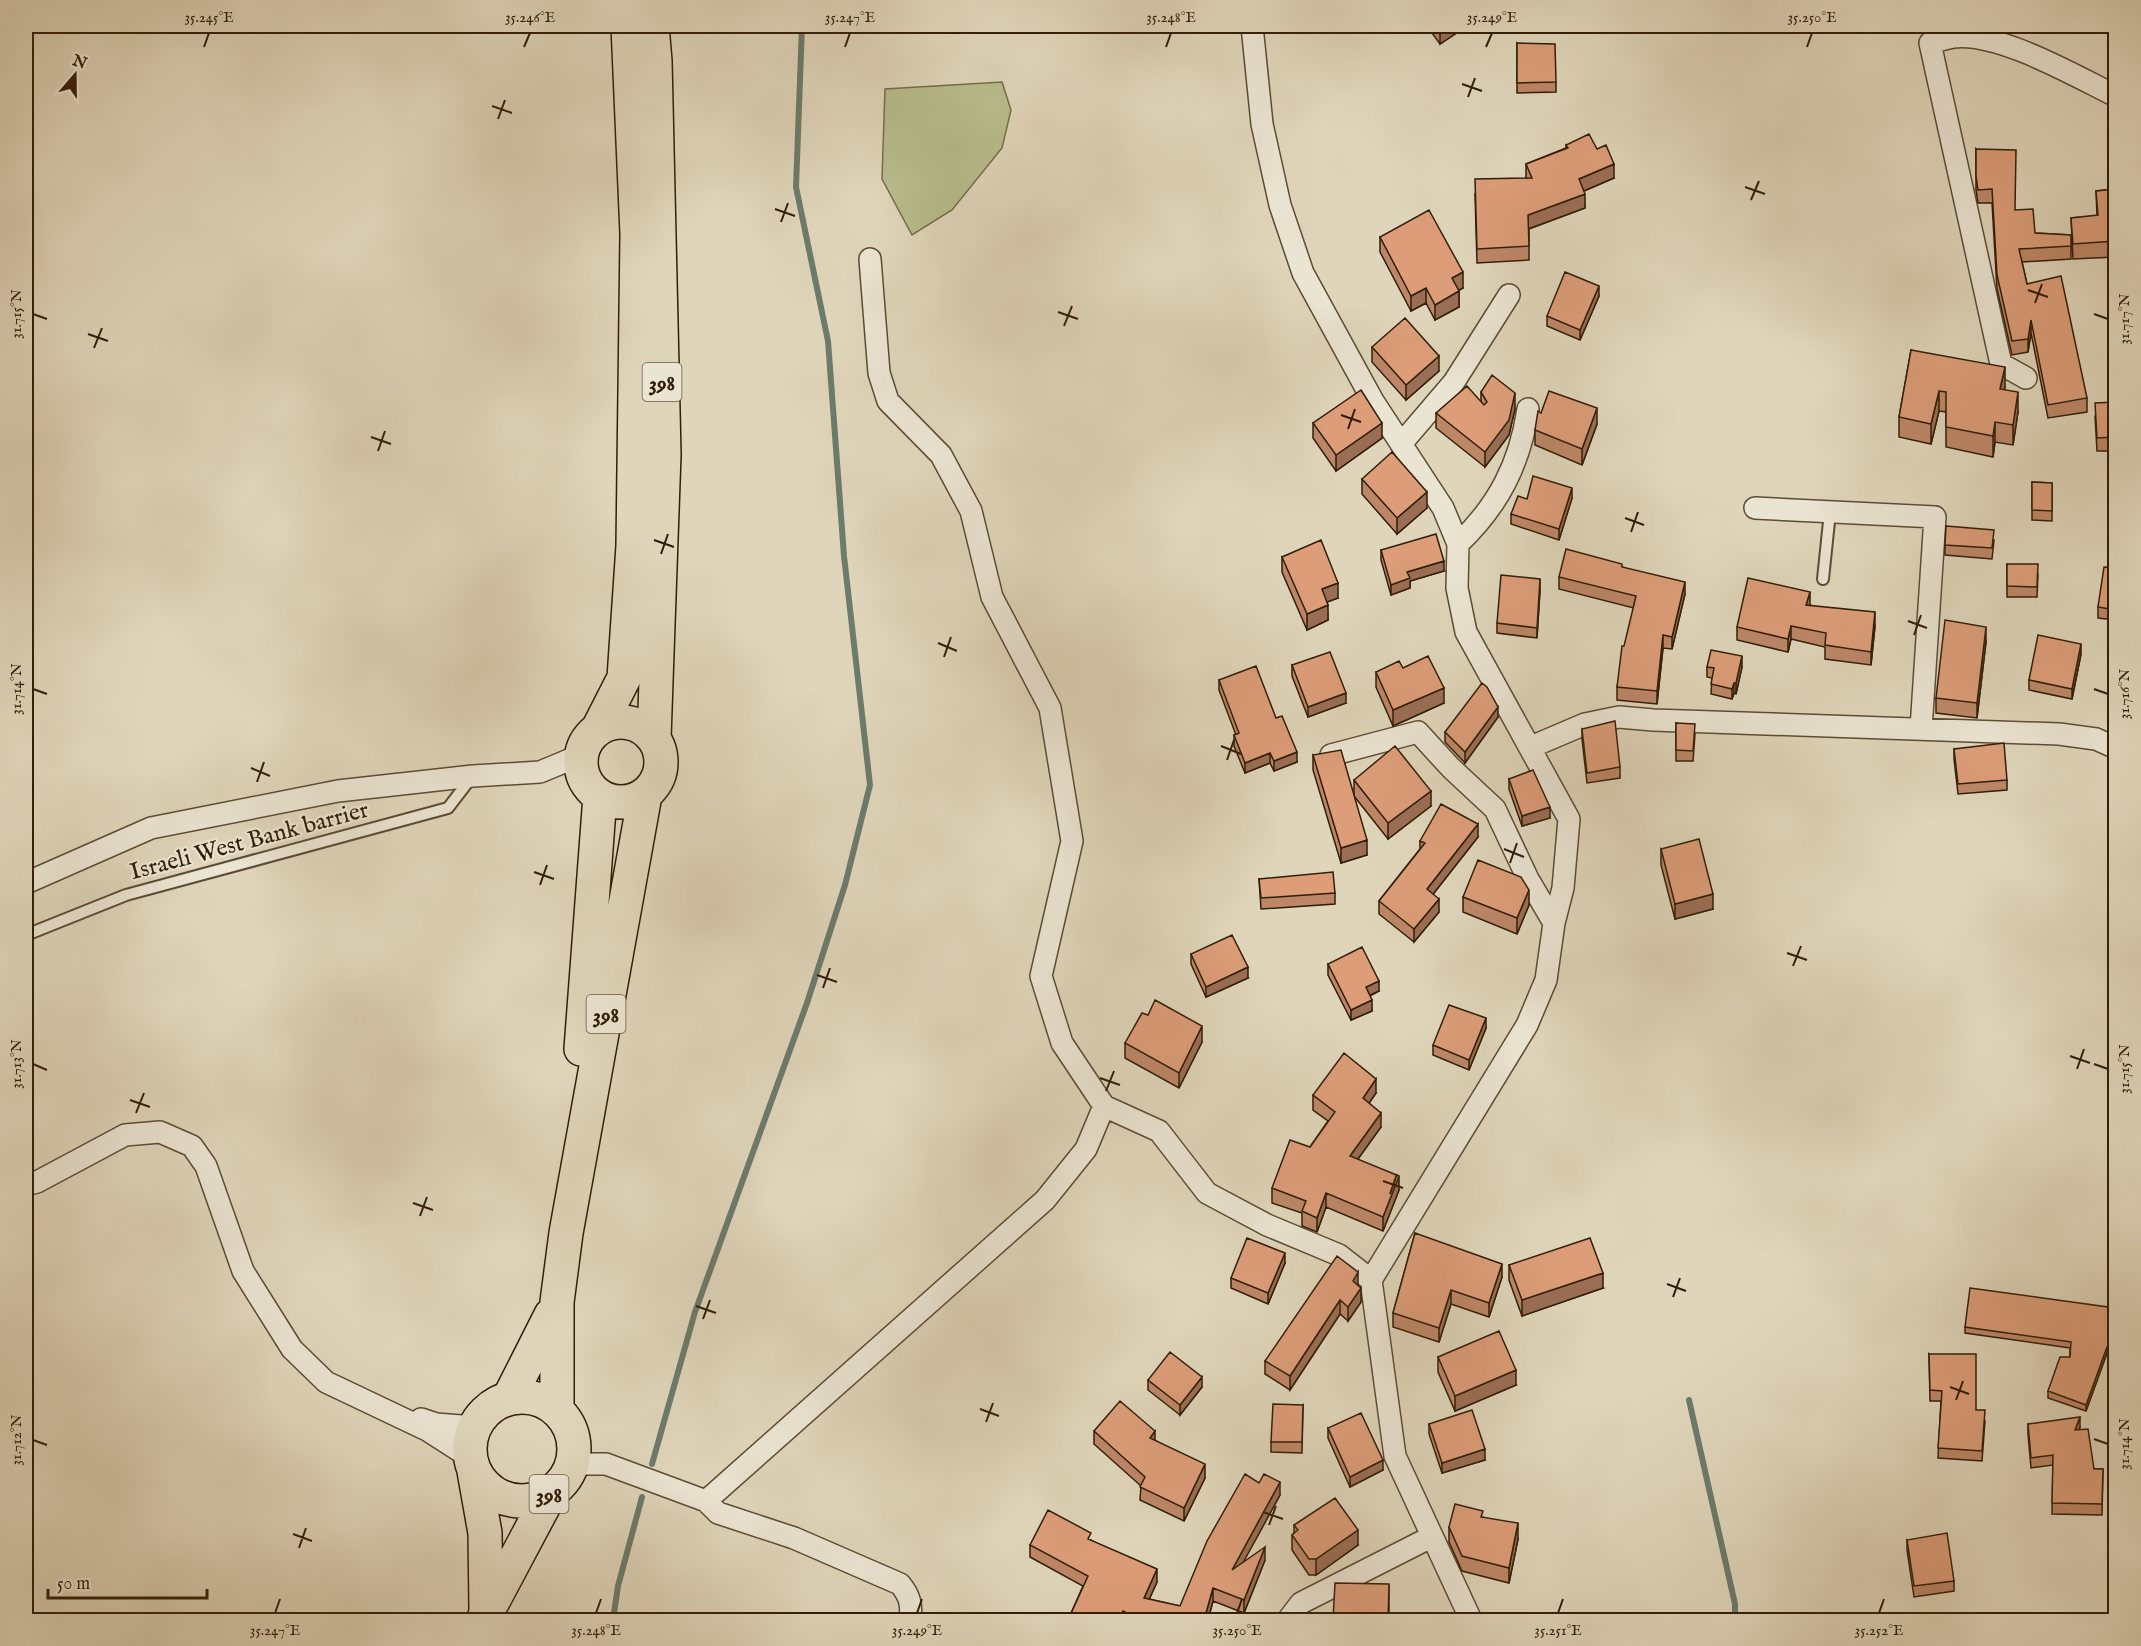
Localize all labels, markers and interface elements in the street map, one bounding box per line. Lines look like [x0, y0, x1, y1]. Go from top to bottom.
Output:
text: 35.245°E [184, 8, 234, 27]
text: 35.246°E [505, 8, 555, 27]
text: 35.247°E [825, 8, 875, 27]
text: 35.248°E [1146, 8, 1196, 27]
text: 35.249°E [1467, 8, 1517, 27]
text: 35.250°E [1787, 8, 1837, 27]
north arrow [45, 45, 105, 105]
text: N [69, 51, 90, 75]
text: 31.715°N [7, 289, 26, 339]
text: 31.717°N [2115, 294, 2134, 344]
road number: 398 [642, 363, 682, 401]
text: 31.714°N [7, 663, 26, 715]
text: 31.716°N [2115, 669, 2134, 719]
street label: Israeli West Bank barrier [127, 795, 372, 888]
road number: 398 [586, 995, 626, 1033]
text: 31.713°N [7, 1039, 26, 1089]
text: 31.715°N [2115, 1044, 2134, 1094]
text: 31.712°N [7, 1414, 26, 1466]
text: 31.714°N [2115, 1418, 2134, 1470]
road number: 398 [530, 1475, 568, 1513]
scale bar [48, 1562, 207, 1600]
text: 50 m [57, 1573, 90, 1596]
text: 35.247°E [250, 1621, 300, 1640]
text: 35.248°E [571, 1621, 621, 1640]
text: 35.249°E [892, 1621, 942, 1640]
text: 35.250°E [1212, 1621, 1262, 1640]
text: 35.251°E [1534, 1621, 1582, 1640]
text: 35.252°E [1855, 1621, 1903, 1640]

